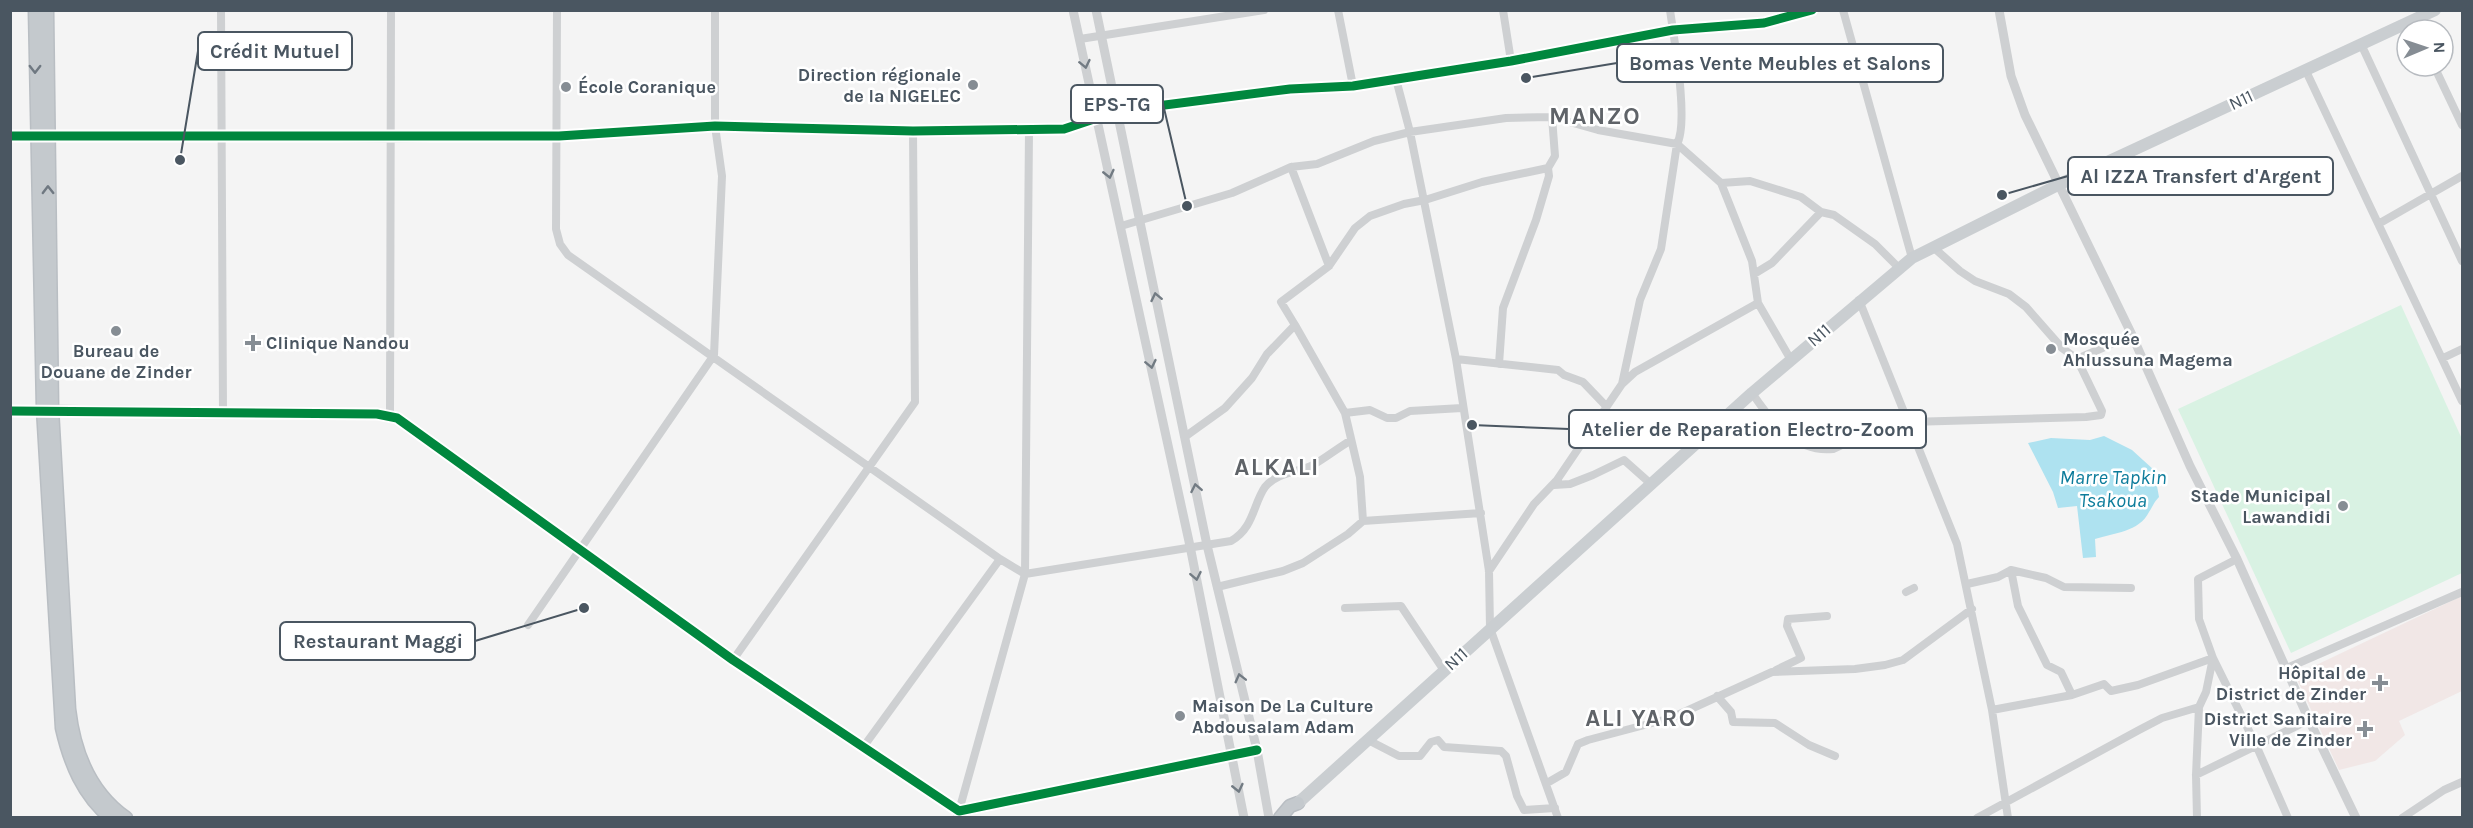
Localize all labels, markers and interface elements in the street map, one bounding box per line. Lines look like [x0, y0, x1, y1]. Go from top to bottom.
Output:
north arrow [2395, 18, 2455, 78]
callout: Crédit Mutuel [198, 32, 352, 70]
text: Crédit Mutuel [210, 40, 340, 63]
text: N [2430, 41, 2449, 54]
callout: Bomas Vente Meubles et Salons [1617, 44, 1943, 82]
text: Bomas Vente Meubles et Salons [1629, 52, 1931, 75]
one-way arrow [1078, 58, 1091, 68]
one-way arrow [29, 64, 41, 73]
place label: Direction régionale de la NIGELEC [798, 64, 961, 107]
place label: École Coranique [578, 75, 716, 98]
marker: Direction régionale de la NIGELEC [966, 78, 980, 92]
marker: École Coranique [559, 80, 573, 94]
callout: EPS-TG [1071, 85, 1163, 123]
street label: N11 [2225, 85, 2257, 115]
text: EPS-TG [1083, 93, 1151, 116]
district label: MANZO [1549, 102, 1641, 130]
callout: Al IZZA Transfert d'Argent [2068, 157, 2333, 195]
text: Al IZZA Transfert d'Argent [2081, 165, 2322, 188]
one-way arrow [1102, 169, 1115, 179]
one-way arrow [42, 186, 54, 195]
one-way arrow [1150, 293, 1163, 303]
street label: N11 [1803, 319, 1835, 351]
marker: Bureau de Douane de Zinder [109, 324, 123, 338]
place label: Mosquée Ahlussuna Magema [2063, 328, 2233, 371]
place label: Clinique Nandou [266, 332, 409, 354]
marker: Clinique Nandou [244, 334, 262, 352]
place label: Bureau de Douane de Zinder [41, 340, 191, 383]
marker: Mosquée Ahlussuna Magema [2044, 342, 2058, 356]
one-way arrow [1144, 359, 1157, 369]
callout: Atelier de Reparation Electro-Zoom [1569, 410, 1926, 448]
text: Atelier de Reparation Electro-Zoom [1581, 418, 1915, 441]
district label: ALKALI [1234, 453, 1320, 481]
water label: Marre Tapkin Tsakoua [2059, 466, 2167, 512]
one-way arrow [1190, 483, 1203, 493]
place label: Stade Municipal Lawandidi [2190, 485, 2331, 528]
marker: Stade Municipal Lawandidi [2336, 499, 2350, 513]
one-way arrow [1189, 570, 1202, 580]
callout: Restaurant Maggi [280, 622, 475, 660]
text: Restaurant Maggi [293, 630, 463, 653]
street label: N11 [1440, 643, 1472, 675]
place label: Hôpital de District de Zinder [2216, 662, 2366, 705]
one-way arrow [1234, 673, 1247, 683]
marker: Hôpital de District de Zinder [2371, 674, 2389, 692]
place label: Maison De La Culture Abdousalam Adam [1192, 695, 1373, 738]
district label: ALI YARO [1585, 704, 1697, 732]
place label: District Sanitaire Ville de Zinder [2204, 708, 2352, 751]
marker: Maison De La Culture Abdousalam Adam [1173, 709, 1187, 723]
marker: District Sanitaire Ville de Zinder [2356, 720, 2374, 738]
one-way arrow [1230, 782, 1243, 792]

